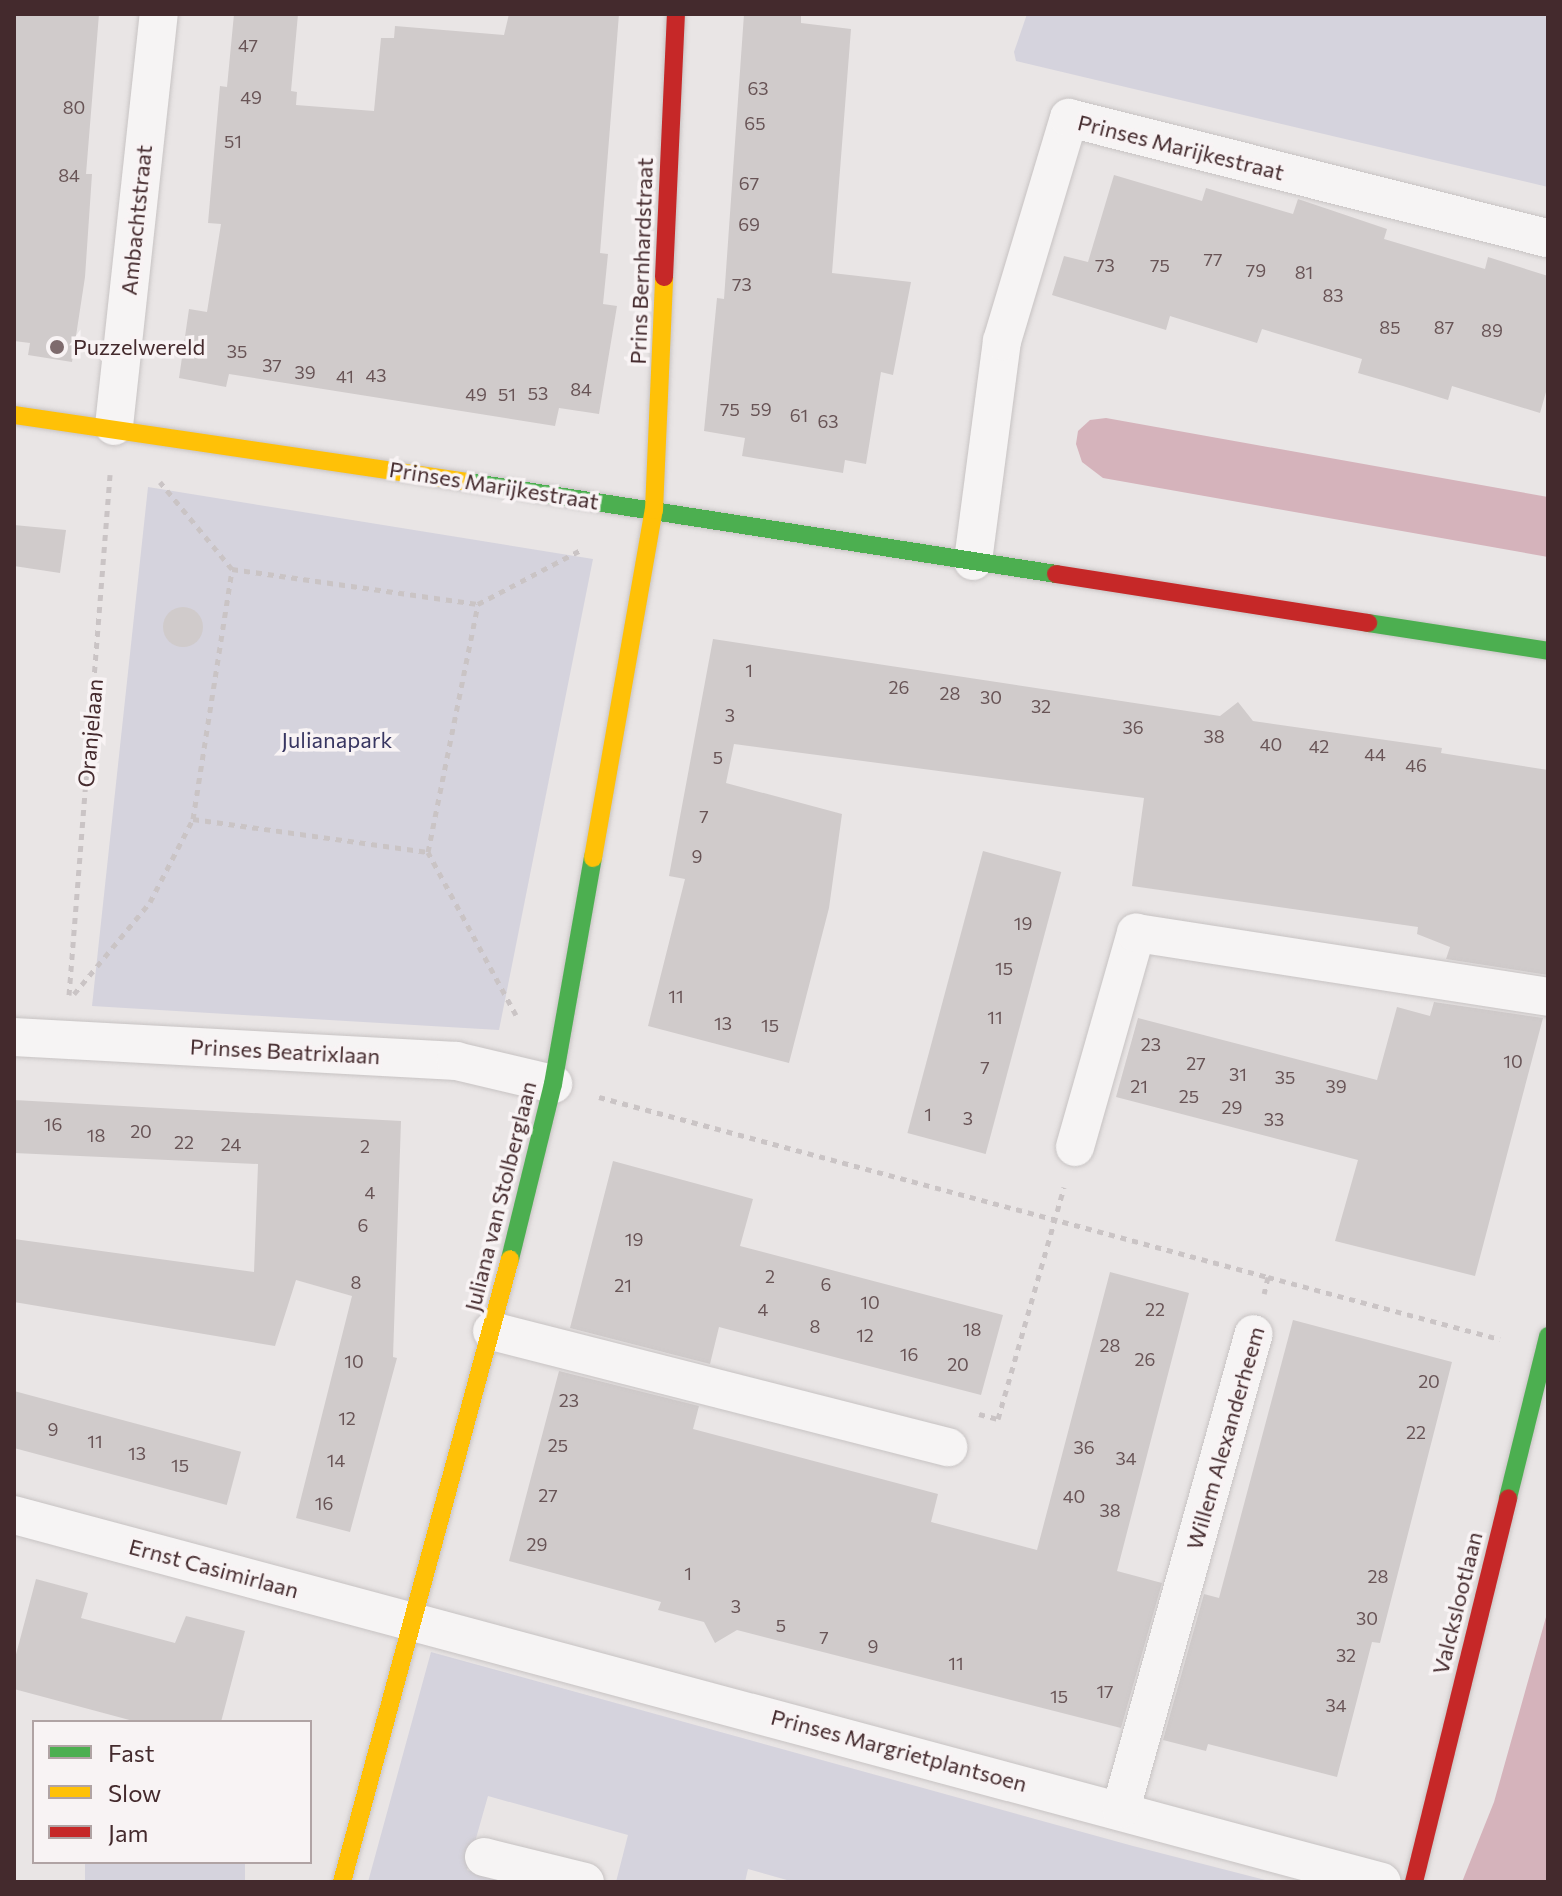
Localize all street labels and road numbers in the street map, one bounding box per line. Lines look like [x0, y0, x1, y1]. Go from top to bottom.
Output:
street label: Prinses Marijkestraat [1075, 109, 1287, 185]
street label: Ambachtstraat [115, 144, 157, 296]
street label: Prins Bernhardstraat [624, 157, 658, 365]
street label: Prinses Marijkestraat [387, 455, 601, 515]
street label: Oranjelaan [72, 678, 108, 788]
street label: Prinses Beatrixlaan [189, 1033, 381, 1069]
street label: Juliana van Stolberglaan [459, 1078, 541, 1314]
street label: Willem Alexanderheem [1181, 1324, 1269, 1552]
street label: Valckslootlaan [1427, 1529, 1487, 1677]
street label: Ernst Casimirlaan [126, 1533, 302, 1603]
street label: Prinses Margrietplantsoen [768, 1703, 1030, 1797]

